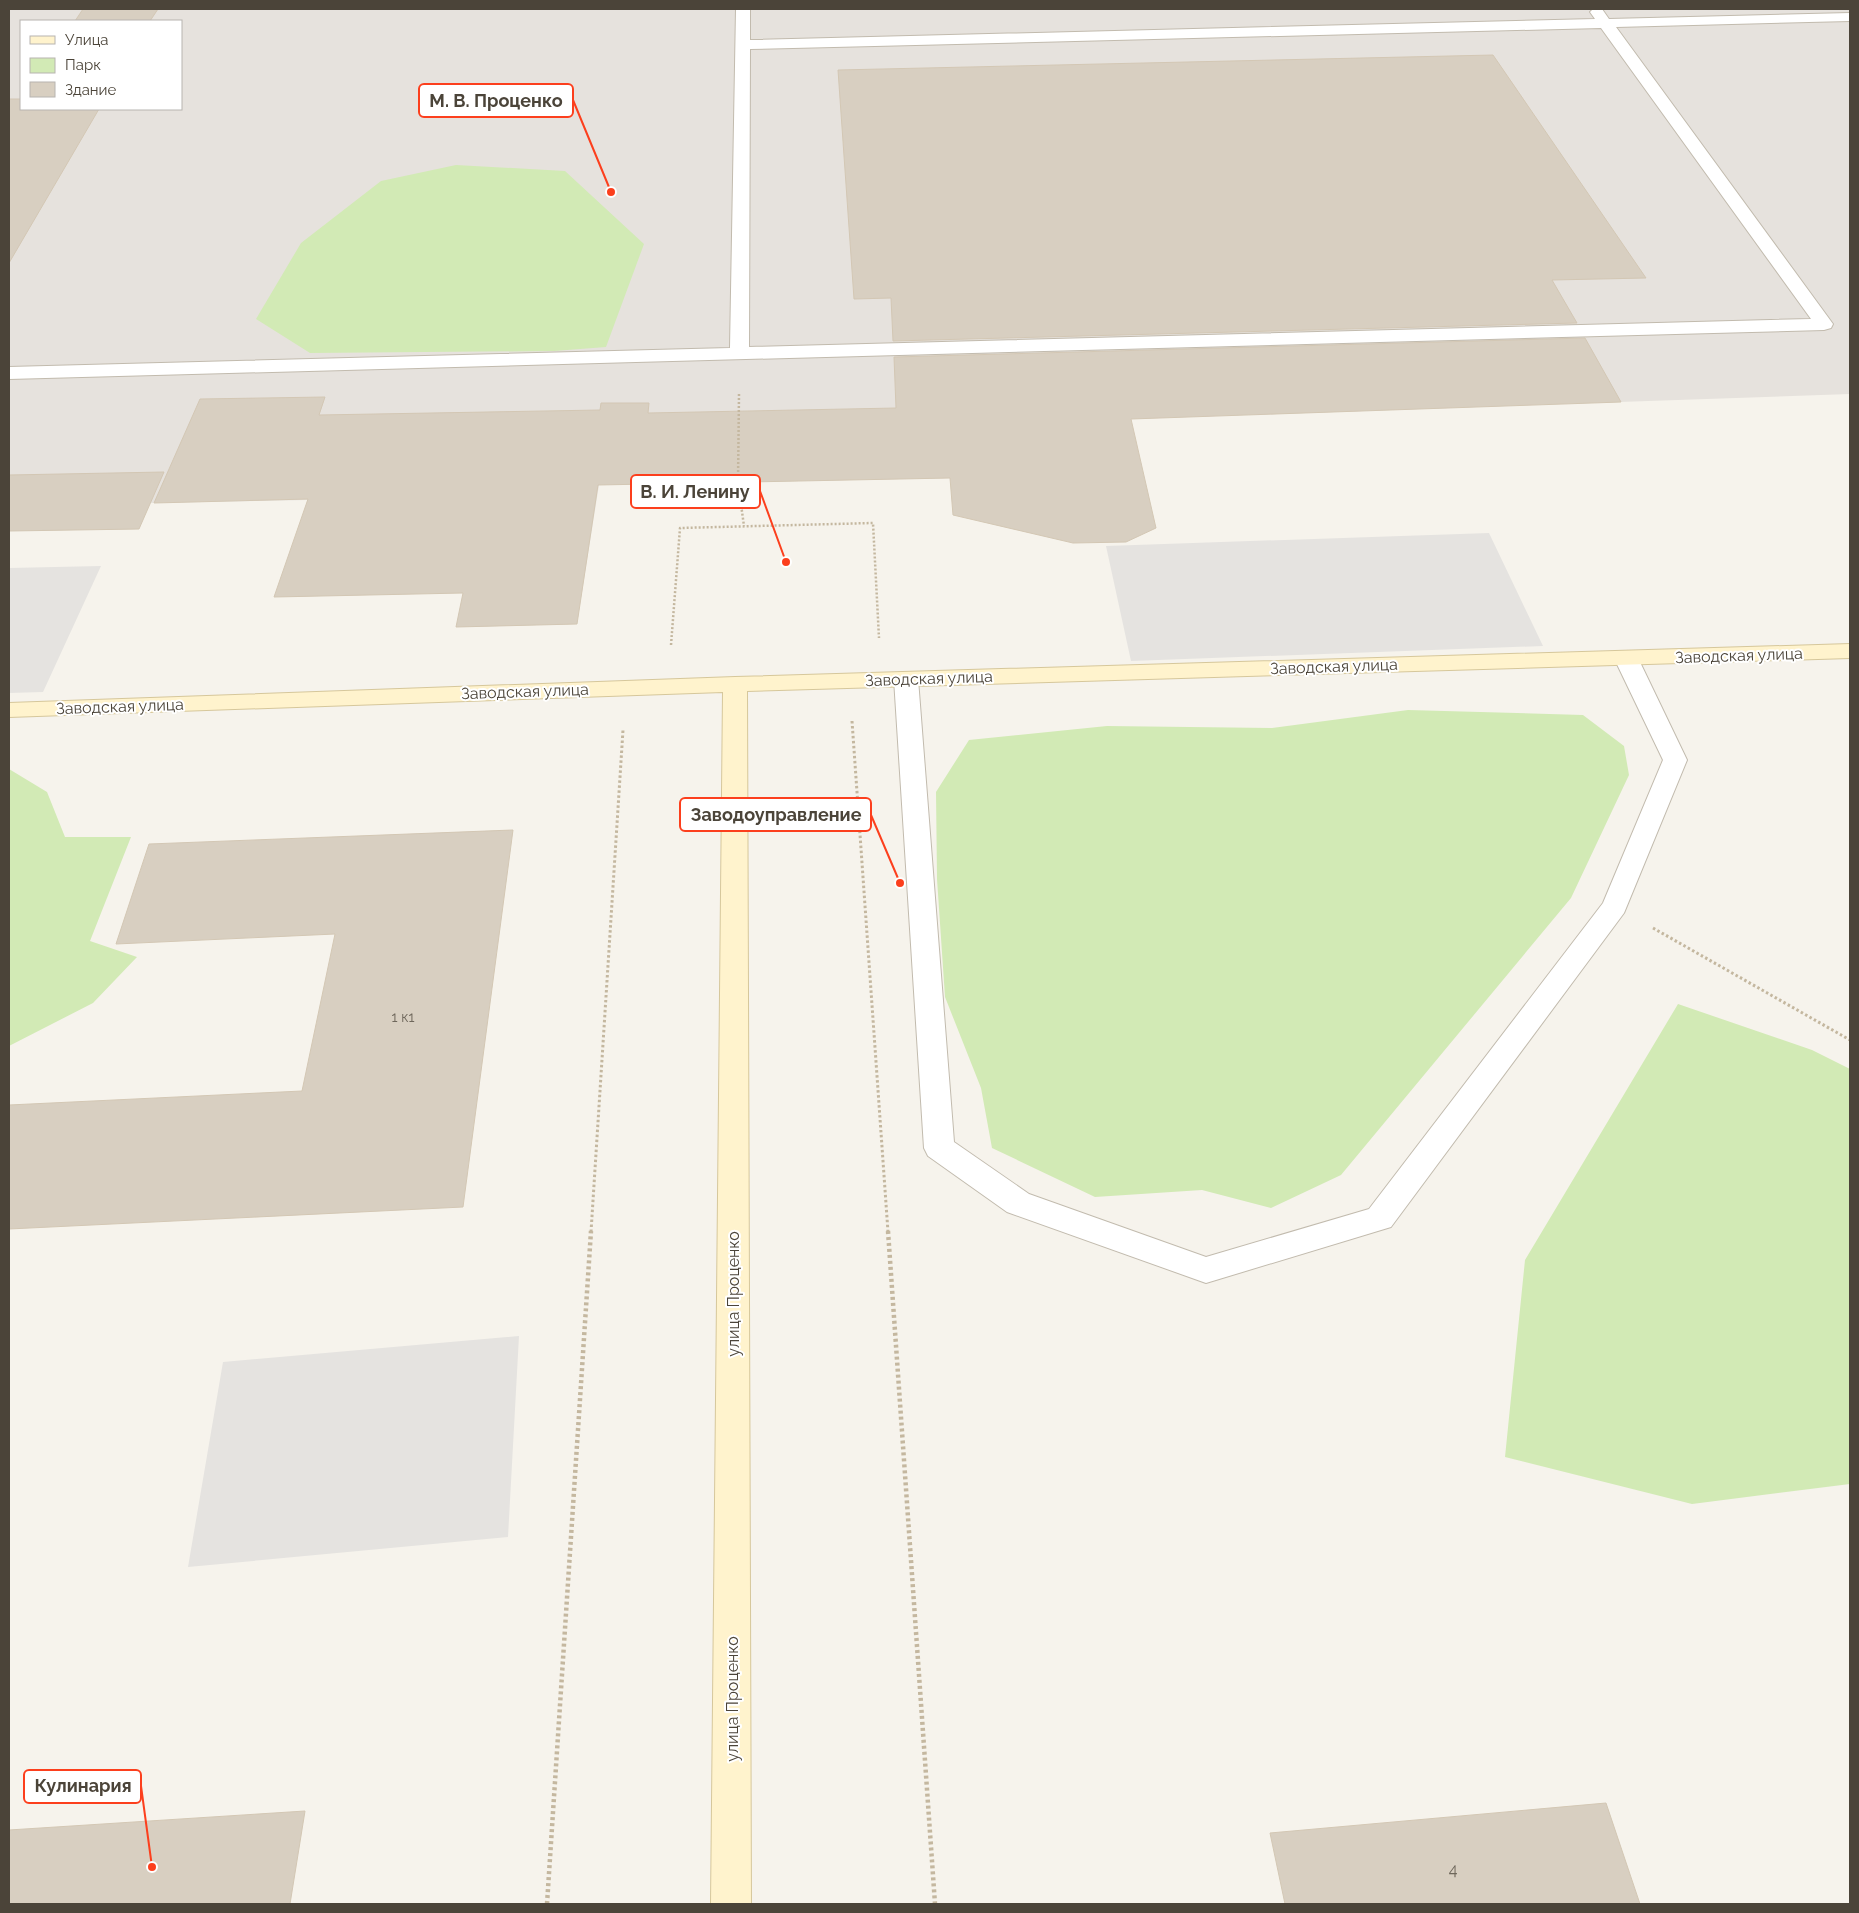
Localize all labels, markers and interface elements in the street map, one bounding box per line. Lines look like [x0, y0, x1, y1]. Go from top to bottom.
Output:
legend [20, 20, 182, 110]
text: Улица [65, 31, 109, 49]
text: Парк [65, 56, 101, 74]
text: Здание [65, 81, 117, 99]
callout: М. В. Проценко [419, 84, 573, 117]
text: М. В. Проценко [429, 90, 563, 111]
callout: В. И. Ленину [631, 475, 760, 508]
text: В. И. Ленину [640, 481, 750, 502]
street label: Заводская улица [1675, 644, 1803, 667]
street label: Заводская улица [1270, 655, 1398, 678]
street label: Заводская улица [865, 667, 993, 690]
street label: Заводская улица [461, 680, 589, 703]
street label: Заводская улица [56, 695, 184, 718]
callout: Заводоуправление [680, 798, 871, 831]
text: Заводоуправление [691, 804, 862, 825]
house number: 1 к1 [392, 1009, 414, 1025]
street label: улица Проценко [724, 1231, 743, 1357]
street label: улица Проценко [723, 1636, 742, 1762]
callout: Кулинария [24, 1770, 141, 1803]
text: Кулинария [34, 1775, 132, 1796]
house number: 4 [1449, 1860, 1458, 1879]

